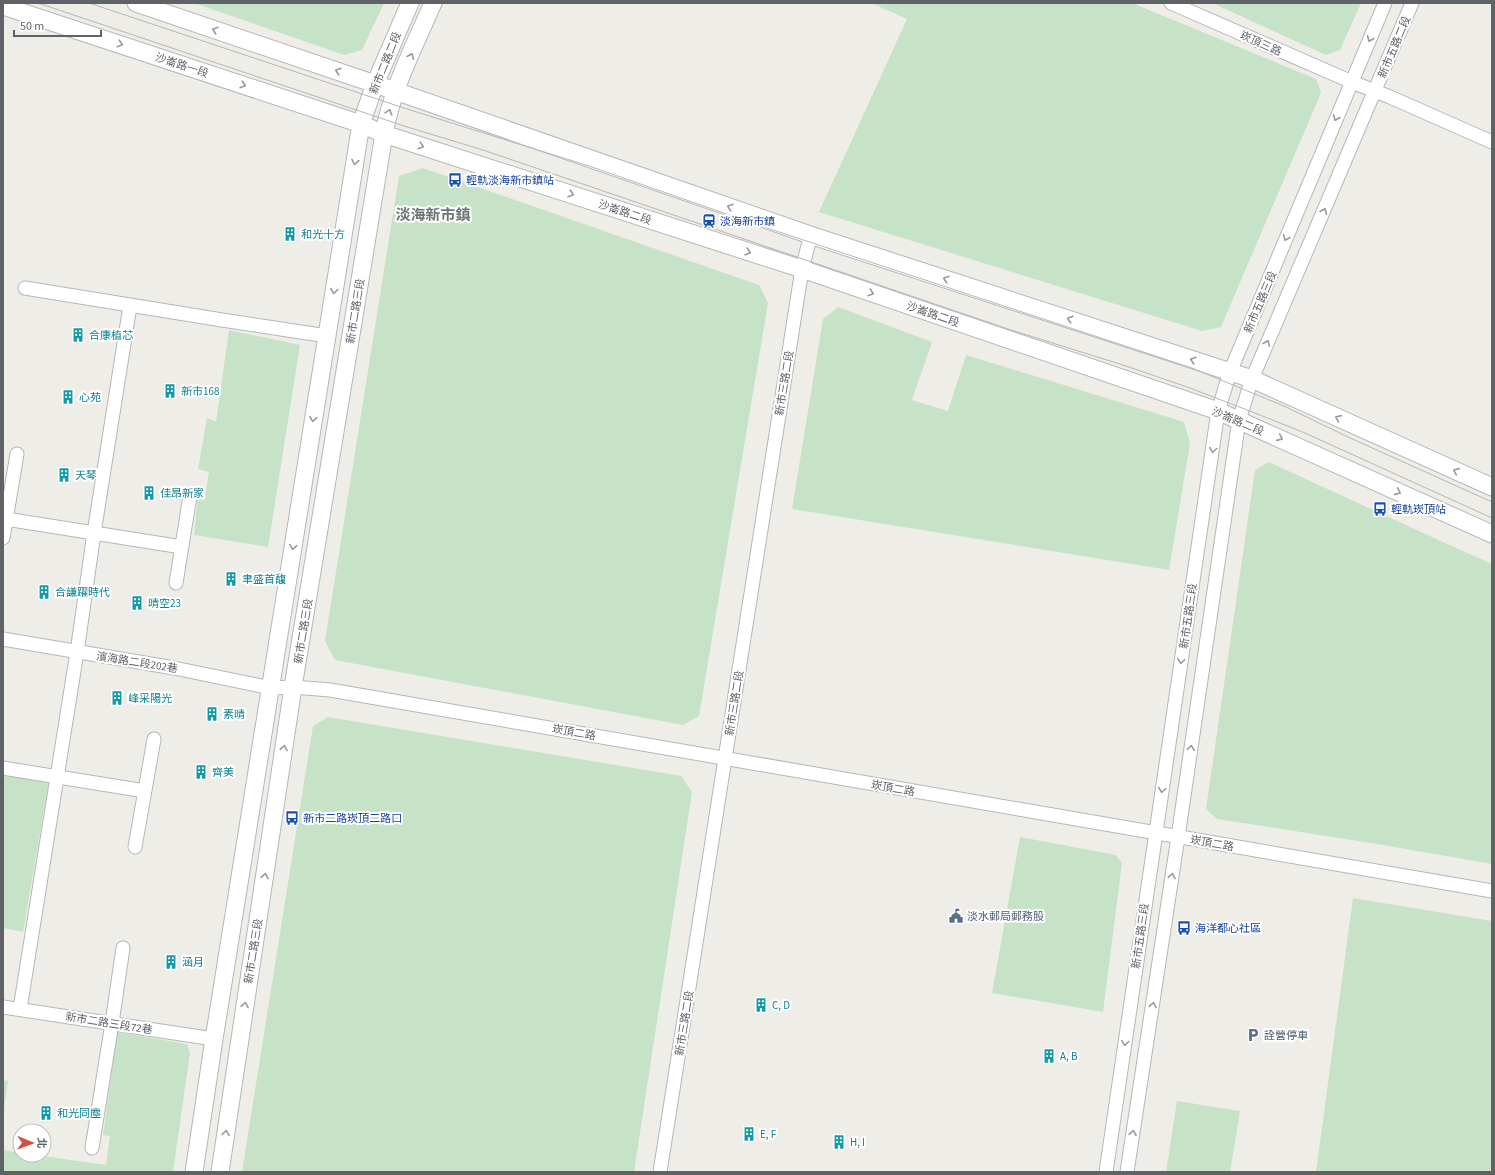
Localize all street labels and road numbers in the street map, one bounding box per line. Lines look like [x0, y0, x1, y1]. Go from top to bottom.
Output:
street label: 新市五路二段 [1375, 14, 1414, 81]
street label: 崁頂三路 [1238, 28, 1284, 59]
street label: 新市二路二段 [366, 30, 405, 97]
street label: 沙崙路一段 [153, 50, 210, 81]
street label: 沙崙路二段 [596, 197, 653, 228]
street label: 新市五路三段 [1241, 269, 1280, 336]
street label: 新市二路三段 [343, 277, 368, 345]
street label: 沙崙路二段 [904, 298, 961, 331]
street label: 新市三路二段 [772, 349, 797, 417]
street label: 沙崙路二段 [1210, 404, 1266, 439]
street label: 新市五路三段 [1176, 582, 1201, 650]
street label: 新市二路三段 [291, 597, 316, 665]
street label: 濱海路二段202巷 [95, 649, 179, 676]
street label: 新市三路二段 [722, 669, 747, 737]
street label: 崁頂二路 [551, 721, 597, 744]
street label: 崁頂二路 [870, 777, 916, 800]
street label: 崁頂二路 [1189, 832, 1235, 855]
street label: 新市五路三段 [1128, 902, 1153, 970]
street label: 新市二路三段 [241, 917, 266, 985]
street label: 新市三路二段 [672, 989, 697, 1057]
street label: 新市二路三段72巷 [64, 1009, 154, 1038]

